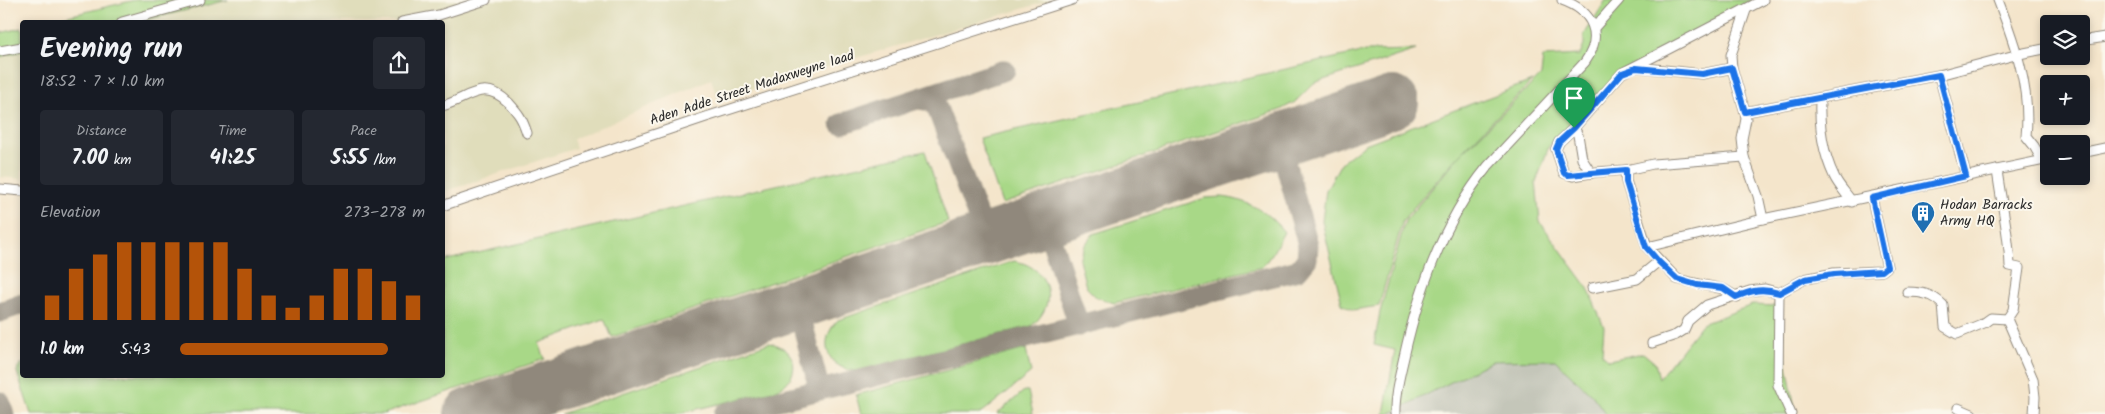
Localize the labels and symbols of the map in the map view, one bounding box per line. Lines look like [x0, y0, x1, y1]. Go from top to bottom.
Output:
street label: Aden Adde Street Madaxweyne 1aad [647, 44, 858, 131]
pin [1553, 77, 1595, 128]
place label: Hodan Barracks Army HQ [1940, 194, 2032, 232]
building icon: Hodan Barracks Army HQ [1910, 200, 1936, 234]

